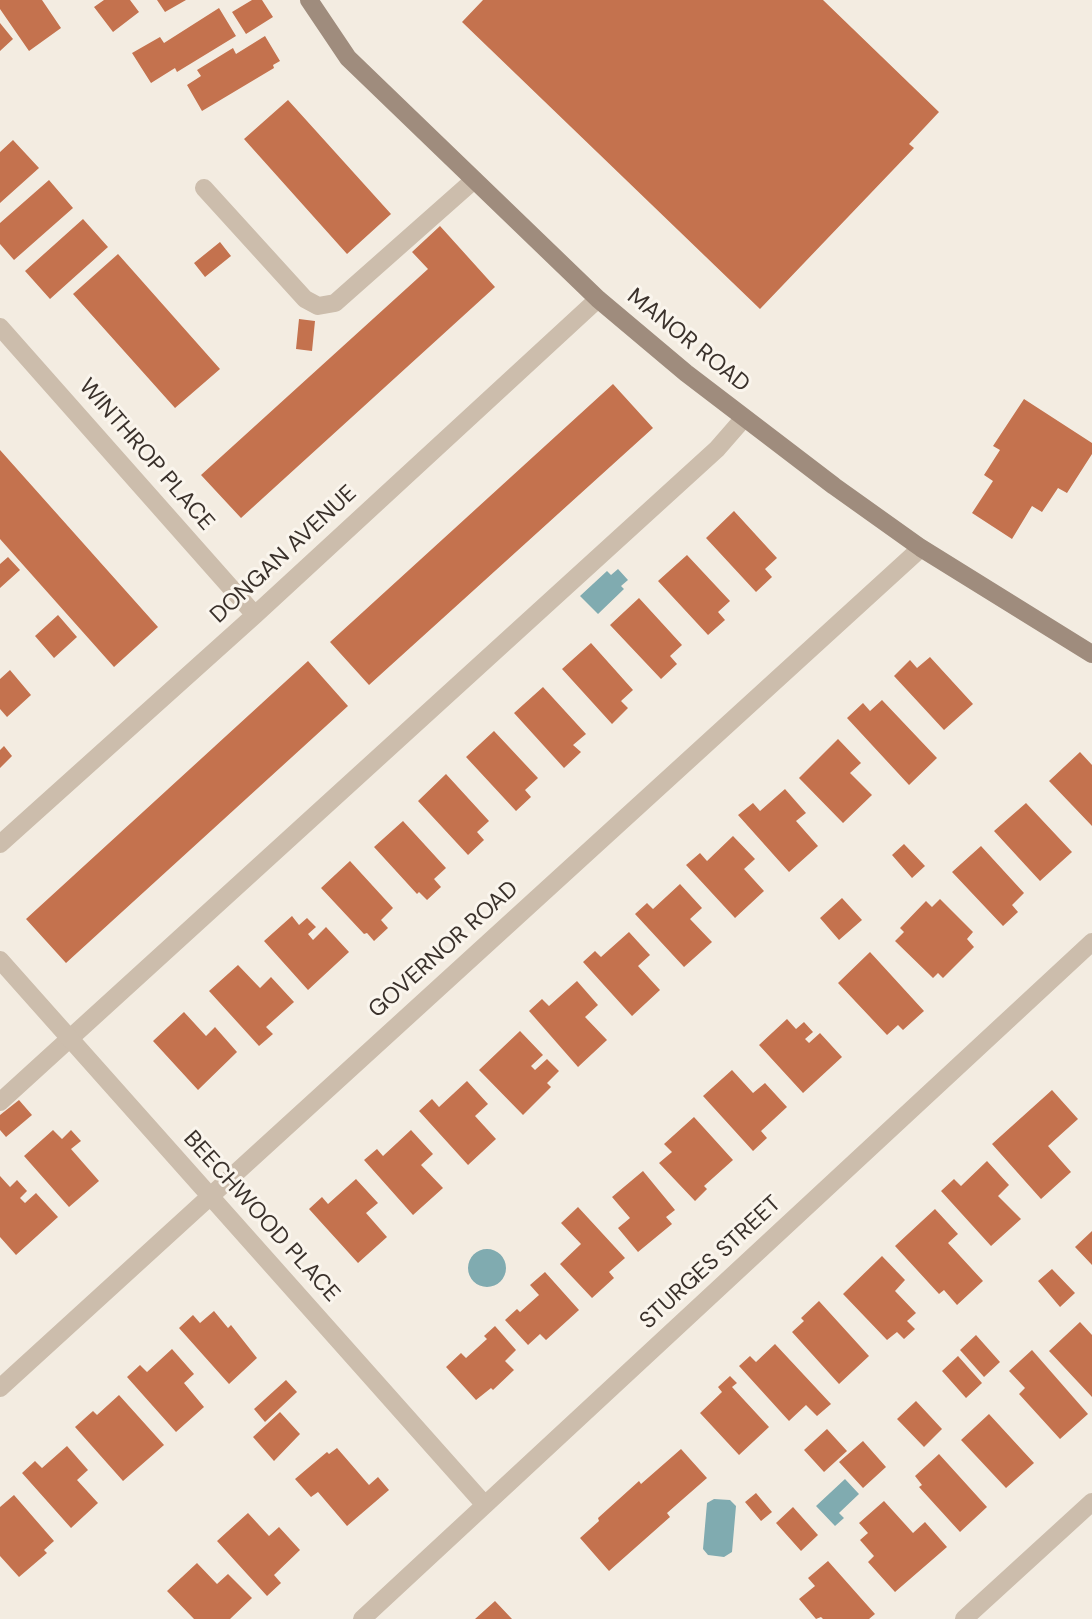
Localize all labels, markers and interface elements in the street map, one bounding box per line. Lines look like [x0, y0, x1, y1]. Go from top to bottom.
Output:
street label: MANOR ROAD [621, 283, 755, 399]
street label: WINTHROP PLACE [72, 373, 220, 537]
street label: DONGAN AVENUE [205, 480, 363, 630]
street label: GOVERNOR ROAD [364, 876, 524, 1024]
street label: BEECHWOOD PLACE [177, 1126, 345, 1308]
street label: STURGES STREET [635, 1191, 787, 1335]

